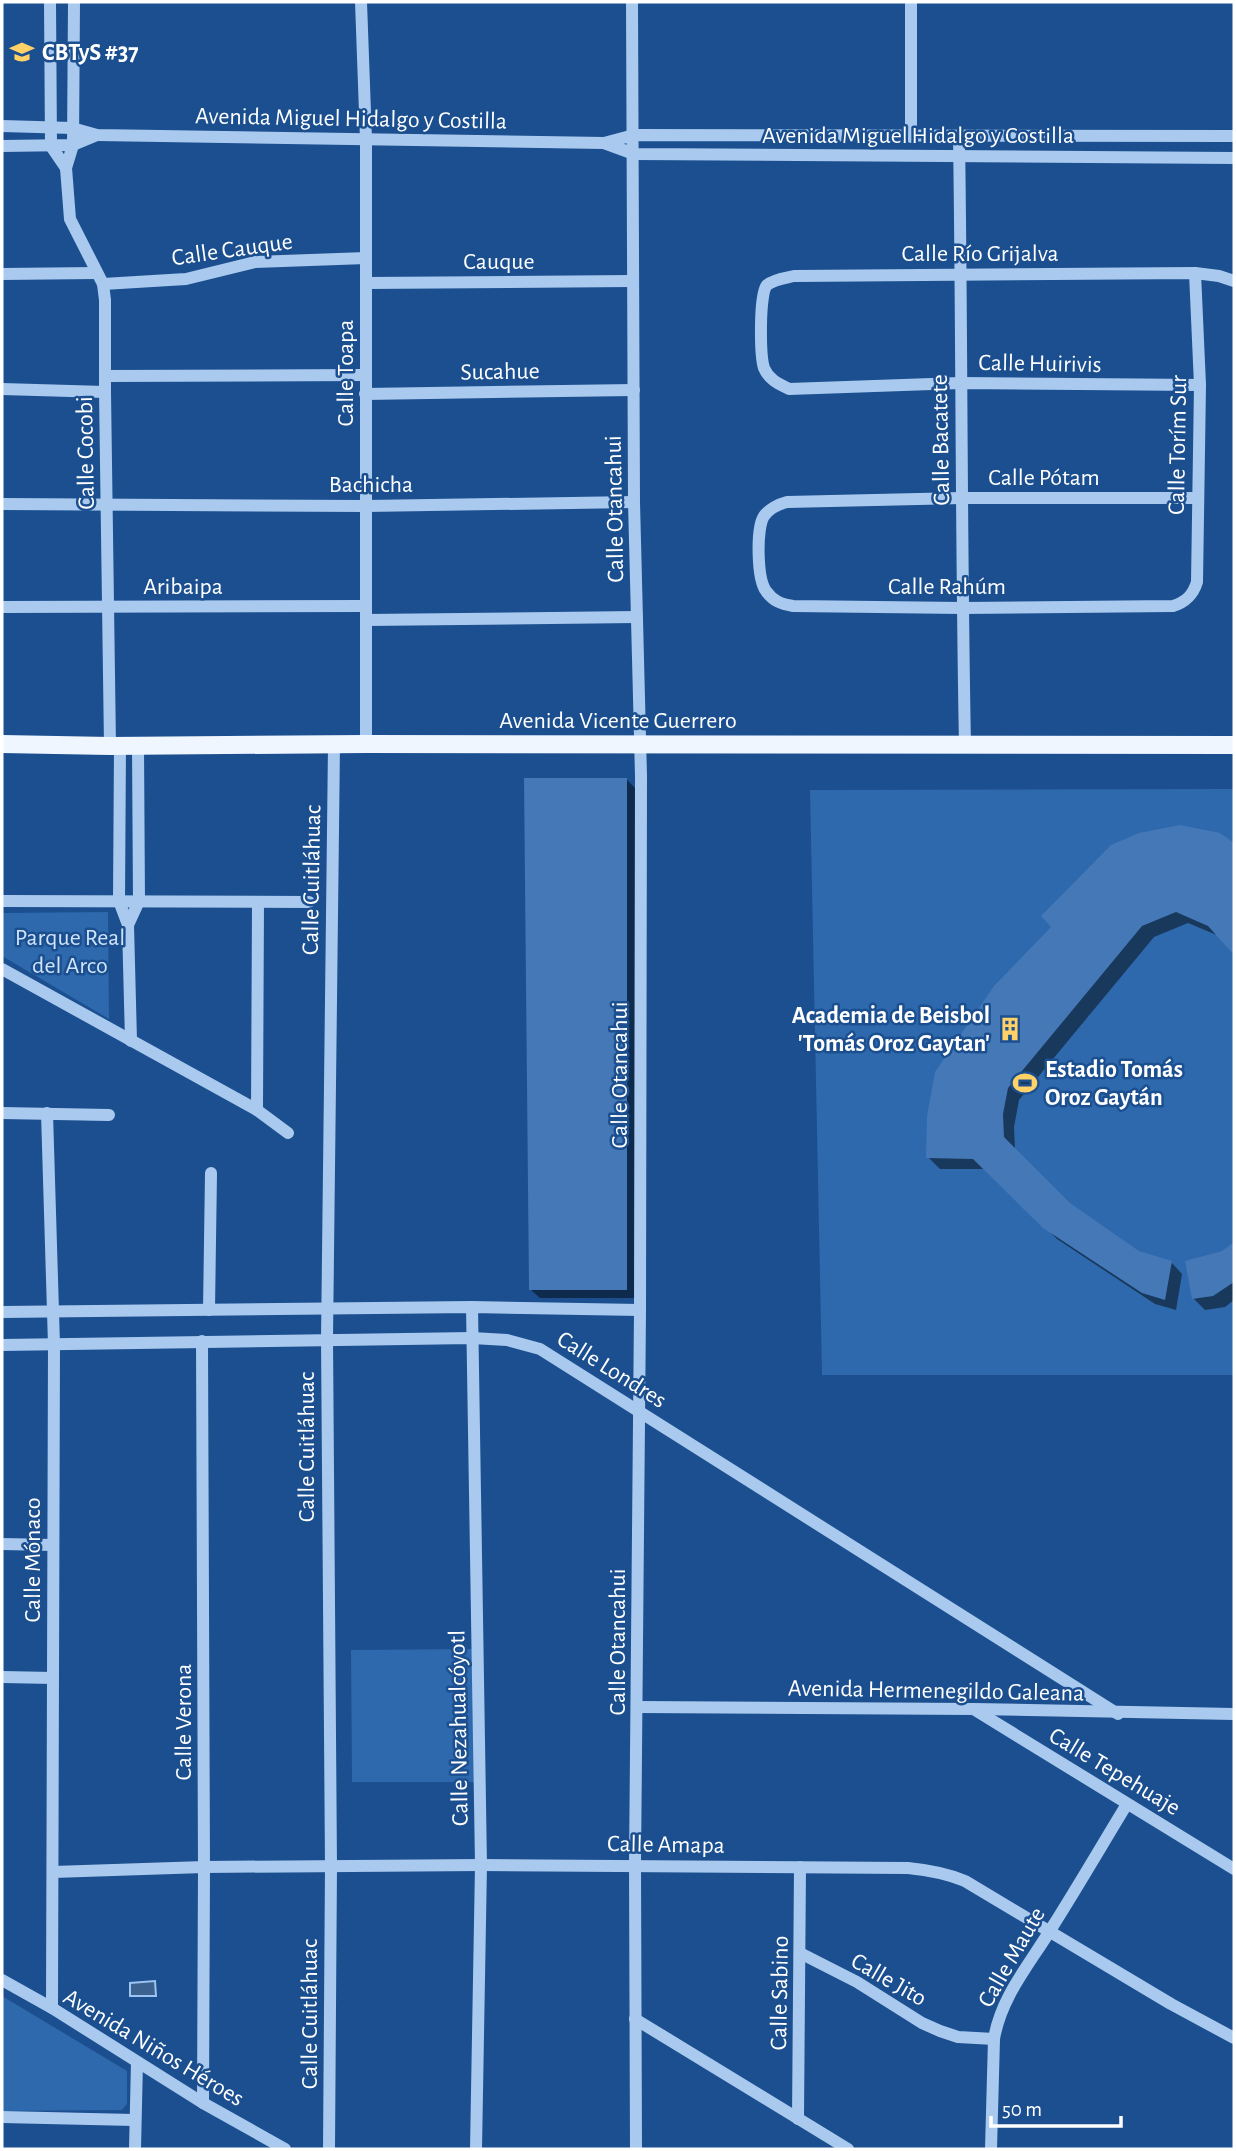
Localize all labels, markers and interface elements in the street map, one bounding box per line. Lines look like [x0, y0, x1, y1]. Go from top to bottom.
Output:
school or university icon: CBTyS #37 [8, 38, 36, 66]
place label: CBTyS #37 [42, 41, 139, 65]
street label: Avenida Miguel Hidalgo y Costilla [195, 104, 507, 134]
street label: Avenida Miguel Hidalgo y Costilla [762, 124, 1074, 148]
street label: Calle Cauque [170, 230, 294, 270]
street label: Calle Río Grijalva [901, 242, 1059, 266]
street label: Cauque [463, 250, 535, 274]
street label: Calle Toapa [334, 320, 358, 426]
street label: Calle Huirivis [978, 351, 1102, 377]
street label: Sucahue [460, 359, 540, 385]
street label: Calle Bacatete [928, 374, 954, 506]
street label: Calle Torím Sur [1165, 375, 1191, 515]
street label: Calle Cocobi [73, 396, 99, 510]
street label: Calle Otancahui [602, 435, 628, 583]
street label: Calle Pótam [988, 466, 1100, 490]
street label: Bachicha [329, 473, 413, 497]
street label: Aribaipa [143, 575, 223, 599]
street label: Calle Rahúm [888, 575, 1006, 599]
street label: Avenida Vicente Guerrero [499, 709, 737, 733]
street label: Calle Cuitláhuac [299, 805, 325, 955]
park label: Parque Real del Arco [15, 926, 125, 978]
street label: Calle Otancahui [608, 1001, 632, 1149]
place label: Academia de Beisbol 'Tomás Oroz Gaytan' [792, 1004, 990, 1056]
building icon: Academia de Beisbol 'Tomás Oroz Gaytan' [996, 1015, 1024, 1043]
place label: Estadio Tomás Oroz Gaytán [1045, 1058, 1183, 1110]
sports icon: Estadio Tomás Oroz Gaytán [1011, 1069, 1039, 1097]
street label: Calle Londres [552, 1327, 670, 1413]
street label: Calle Cuitláhuac [295, 1372, 319, 1522]
street label: Calle Mónaco [21, 1498, 45, 1622]
street label: Calle Otancahui [606, 1568, 630, 1716]
street label: Calle Nezahualcóyotl [445, 1630, 473, 1826]
street label: Calle Verona [172, 1664, 196, 1780]
street label: Avenida Hermenegildo Galeana [788, 1676, 1084, 1706]
street label: Calle Tepehuaje [1045, 1723, 1184, 1820]
street label: Calle Amapa [607, 1832, 725, 1858]
street label: Calle Maute [974, 1903, 1050, 2012]
street label: Calle Sabino [767, 1935, 793, 2051]
street label: Calle Cuitláhuac [298, 1939, 322, 2089]
street label: Calle Jito [847, 1949, 930, 2011]
street label: Avenida Niños Héroes [59, 1985, 248, 2111]
scale bar [991, 2084, 1120, 2128]
text: 50 m [1002, 2099, 1042, 2120]

